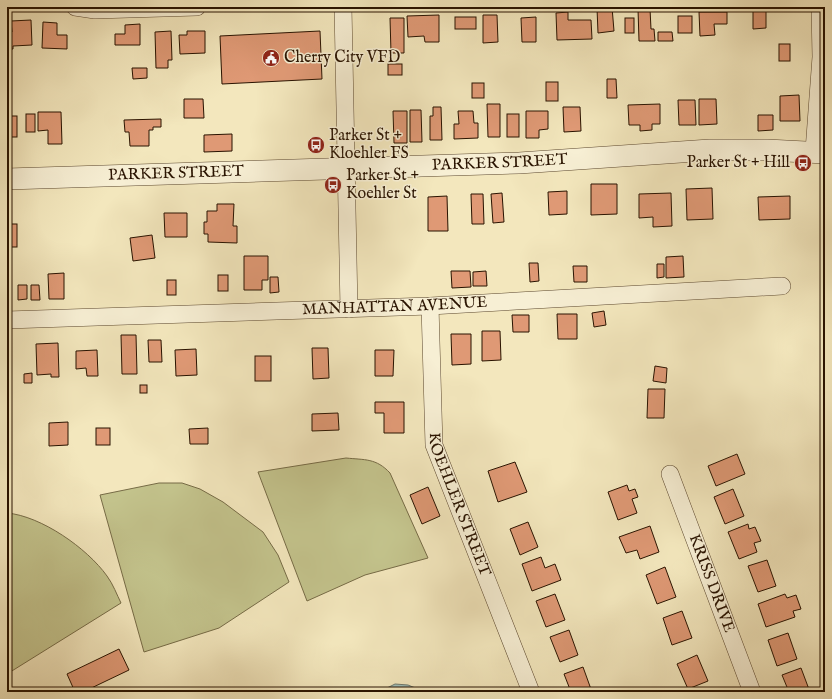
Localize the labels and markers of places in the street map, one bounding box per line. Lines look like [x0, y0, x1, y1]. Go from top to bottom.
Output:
public building icon: Cherry City VFD [261, 48, 281, 68]
place label: Cherry City VFD [284, 48, 400, 68]
place label: Parker St + Kloehler FS [329, 126, 409, 164]
bus stop icon: Parker St + Kloehler FS [306, 135, 326, 155]
place label: Parker St + Hill [686, 153, 791, 173]
bus stop icon: Parker St + Hill [793, 153, 813, 173]
place label: Parker St + Koehler St [346, 166, 419, 204]
bus stop icon: Parker St + Koehler St [323, 175, 343, 195]

